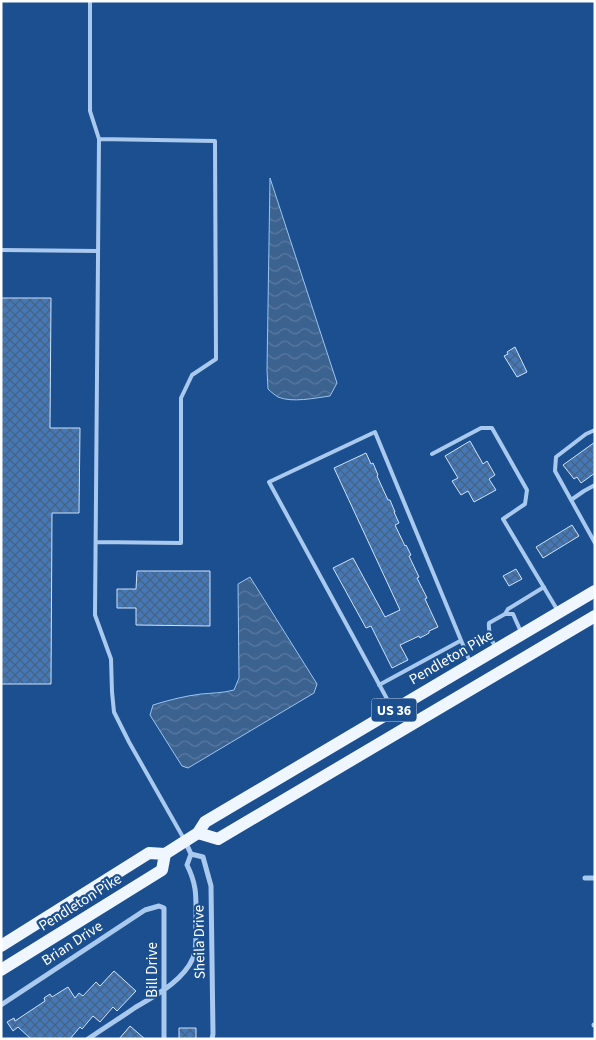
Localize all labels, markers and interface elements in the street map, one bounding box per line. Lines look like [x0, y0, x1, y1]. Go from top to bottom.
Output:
street label: Pendleton Pike [405, 625, 497, 690]
road number: US 36 [372, 698, 416, 722]
street label: Pendleton Pike [35, 869, 126, 936]
street label: Sheila Drive [188, 905, 211, 979]
street label: Brian Drive [38, 916, 107, 971]
street label: Bill Drive [142, 942, 163, 998]

